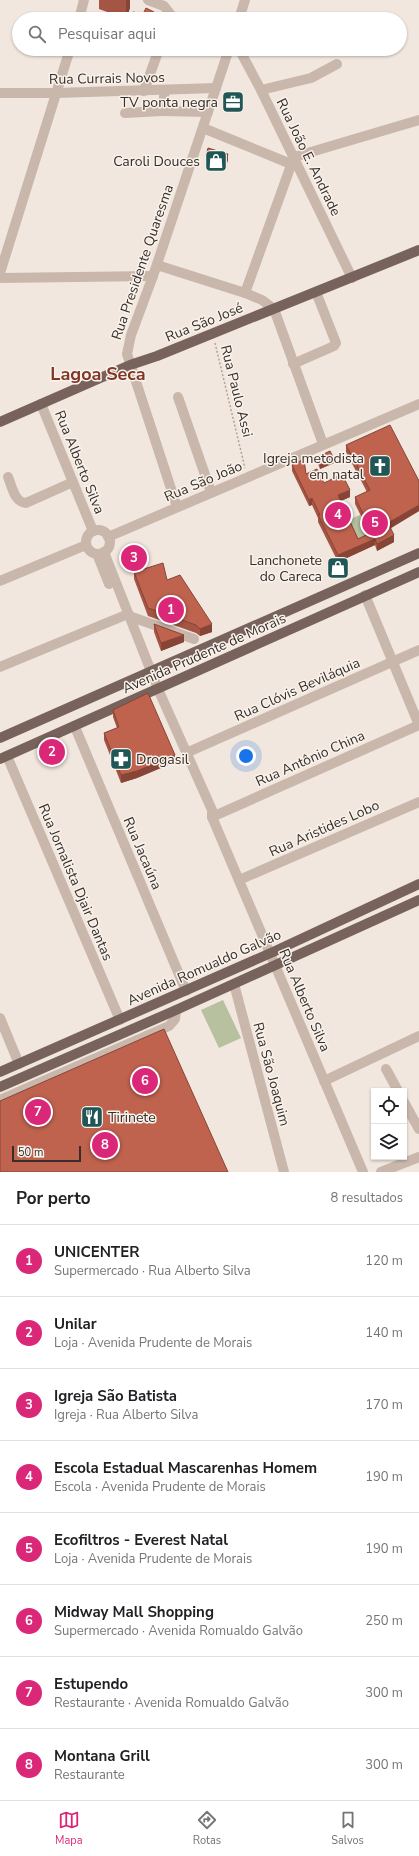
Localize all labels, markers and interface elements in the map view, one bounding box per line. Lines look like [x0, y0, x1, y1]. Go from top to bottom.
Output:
search box [12, 12, 407, 56]
icon: search [26, 23, 48, 45]
text: Pesquisar aqui [58, 24, 156, 44]
street label: Rua Currais Novos [49, 68, 165, 89]
office icon: TV ponta negra [220, 89, 246, 115]
place label: TV ponta negra [120, 93, 218, 112]
street label: Rua João E. Andrade [272, 95, 345, 219]
shop icon: Caroli Douces [203, 148, 229, 174]
place label: Caroli Douces [113, 152, 200, 171]
street label: Rua Presidente Quaresma [107, 182, 178, 342]
street label: Rua São José [163, 298, 246, 347]
street label: Rua Paulo Assi [216, 343, 257, 439]
district label: Lagoa Seca [50, 362, 146, 386]
street label: Rua Alberto Silva [50, 408, 109, 517]
place label: Igreja metodista em natal [263, 449, 365, 484]
church icon: Igreja metodista em natal [367, 453, 393, 479]
street label: Rua São João [161, 456, 245, 506]
pin: 4 [325, 500, 351, 530]
pin: 5 [362, 508, 388, 538]
pin: 3 [121, 543, 147, 573]
place label: Lanchonete do Careca [249, 551, 322, 586]
shop icon: Lanchonete do Careca [325, 555, 351, 581]
pin: 1 [158, 595, 184, 625]
street label: Avenida Prudente de Morais [119, 609, 289, 698]
street label: Rua Clóvis Beviláquia [231, 653, 363, 726]
street label: Rua Antônio China [253, 726, 368, 791]
pin: 2 [39, 737, 65, 767]
pharmacy icon: Drogasil [108, 746, 134, 772]
your location [236, 746, 256, 766]
place label: Drogasil [136, 750, 190, 769]
street label: Rua Aristides Lobo [266, 796, 382, 861]
street label: Rua Jornalista Djair Dantas [34, 801, 117, 964]
street label: Rua Jacaúna [119, 814, 166, 892]
street label: Avenida Romualdo Galvão [124, 925, 284, 1010]
street label: Rua Alberto Silva [274, 946, 335, 1055]
street label: Rua São Joaquim [249, 1020, 294, 1128]
pin: 6 [132, 1066, 158, 1096]
map controls [371, 1088, 407, 1160]
button: locate [371, 1088, 407, 1124]
pin: 7 [25, 1097, 51, 1127]
restaurant icon: Tirinete [79, 1104, 105, 1130]
place label: Tirinete [108, 1108, 156, 1127]
button: layers [371, 1124, 407, 1160]
pin: 8 [92, 1130, 118, 1160]
scale bar [12, 1144, 81, 1163]
text: 50 m [18, 1145, 43, 1160]
text: Por perto [16, 1187, 91, 1210]
text: 8 resultados [331, 1189, 403, 1207]
text: UNICENTER [54, 1242, 139, 1262]
text: 1 [25, 1252, 33, 1270]
text: 120 m [365, 1252, 403, 1270]
text: Supermercado · Rua Alberto Silva [54, 1262, 251, 1280]
text: Unilar [54, 1314, 97, 1334]
text: 2 [25, 1324, 33, 1342]
text: 140 m [365, 1324, 403, 1342]
text: Loja · Avenida Prudente de Morais [54, 1334, 252, 1352]
text: Igreja São Batista [54, 1386, 177, 1406]
text: 3 [25, 1396, 33, 1414]
text: 170 m [365, 1396, 403, 1414]
text: Igreja · Rua Alberto Silva [54, 1406, 198, 1424]
text: Escola Estadual Mascarenhas Homem [54, 1458, 317, 1478]
text: 4 [25, 1468, 33, 1486]
text: 190 m [365, 1468, 403, 1486]
text: Escola · Avenida Prudente de Morais [54, 1478, 266, 1496]
text: Ecofiltros - Everest Natal [54, 1530, 228, 1550]
text: 5 [25, 1540, 33, 1558]
text: 190 m [365, 1540, 403, 1558]
text: Loja · Avenida Prudente de Morais [54, 1550, 252, 1568]
text: Midway Mall Shopping [54, 1602, 214, 1622]
text: 6 [25, 1612, 33, 1630]
text: 250 m [365, 1612, 403, 1630]
text: Supermercado · Avenida Romualdo Galvão [54, 1622, 303, 1640]
text: Estupendo [54, 1674, 128, 1694]
text: 7 [25, 1684, 33, 1702]
text: 300 m [365, 1684, 403, 1702]
text: Restaurante · Avenida Romualdo Galvão [54, 1694, 289, 1712]
text: Montana Grill [54, 1746, 150, 1766]
text: 8 [25, 1756, 33, 1774]
text: 300 m [365, 1756, 403, 1774]
text: Restaurante [54, 1766, 125, 1784]
tab: Mapa [55, 1809, 83, 1848]
tab: Rotas [193, 1809, 221, 1848]
tab: Salvos [331, 1809, 364, 1848]

